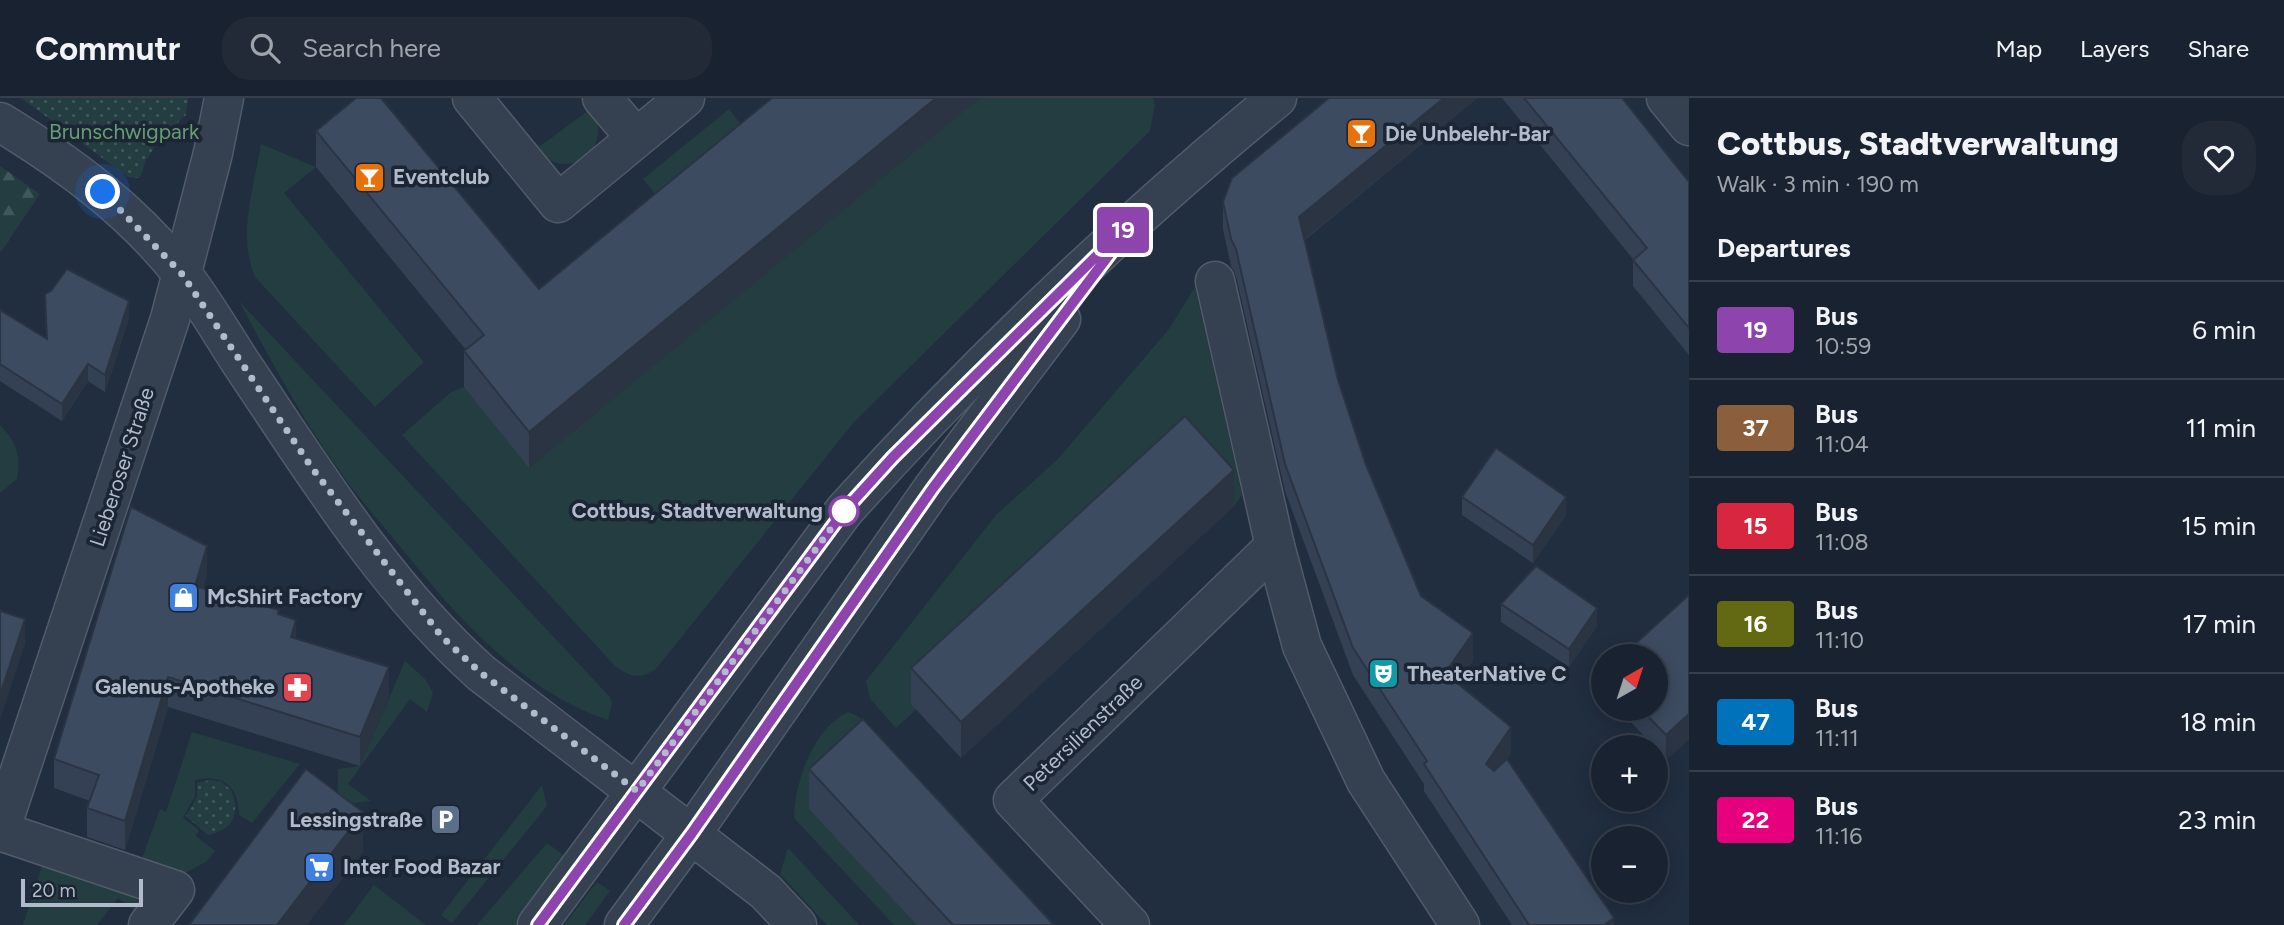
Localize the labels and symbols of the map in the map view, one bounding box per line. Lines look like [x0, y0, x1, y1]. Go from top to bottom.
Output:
bar icon: Die Unbelehr-Bar [1345, 117, 1379, 151]
park label: Brunschwigpark [49, 119, 200, 144]
place label: Die Unbelehr-Bar [1385, 121, 1550, 146]
bar icon: Eventclub [353, 160, 387, 194]
place label: Eventclub [393, 164, 490, 189]
your location [85, 174, 120, 209]
line badge: 19 [1092, 207, 1154, 253]
street label: Lieberoser Straße [84, 384, 159, 550]
marker: Cottbus, Stadtverwaltung [829, 496, 859, 526]
place label: Cottbus, Stadtverwaltung [572, 498, 823, 523]
shop icon: McShirt Factory [167, 580, 201, 614]
place label: McShirt Factory [207, 584, 364, 609]
north arrow [1591, 644, 1668, 721]
theatre icon: TheaterNative C [1367, 657, 1401, 691]
place label: TheaterNative C [1407, 661, 1566, 686]
street label: Petersilienstraße [1018, 669, 1147, 796]
pharmacy icon: Galenus-Apotheke [281, 670, 315, 704]
place label: Galenus-Apotheke [95, 674, 275, 699]
parking icon: Lessingstraße [429, 803, 463, 837]
place label: Lessingstraße [289, 807, 423, 832]
supermarket icon: Inter Food Bazar [303, 850, 337, 884]
place label: Inter Food Bazar [343, 854, 500, 879]
scale bar [21, 876, 144, 908]

